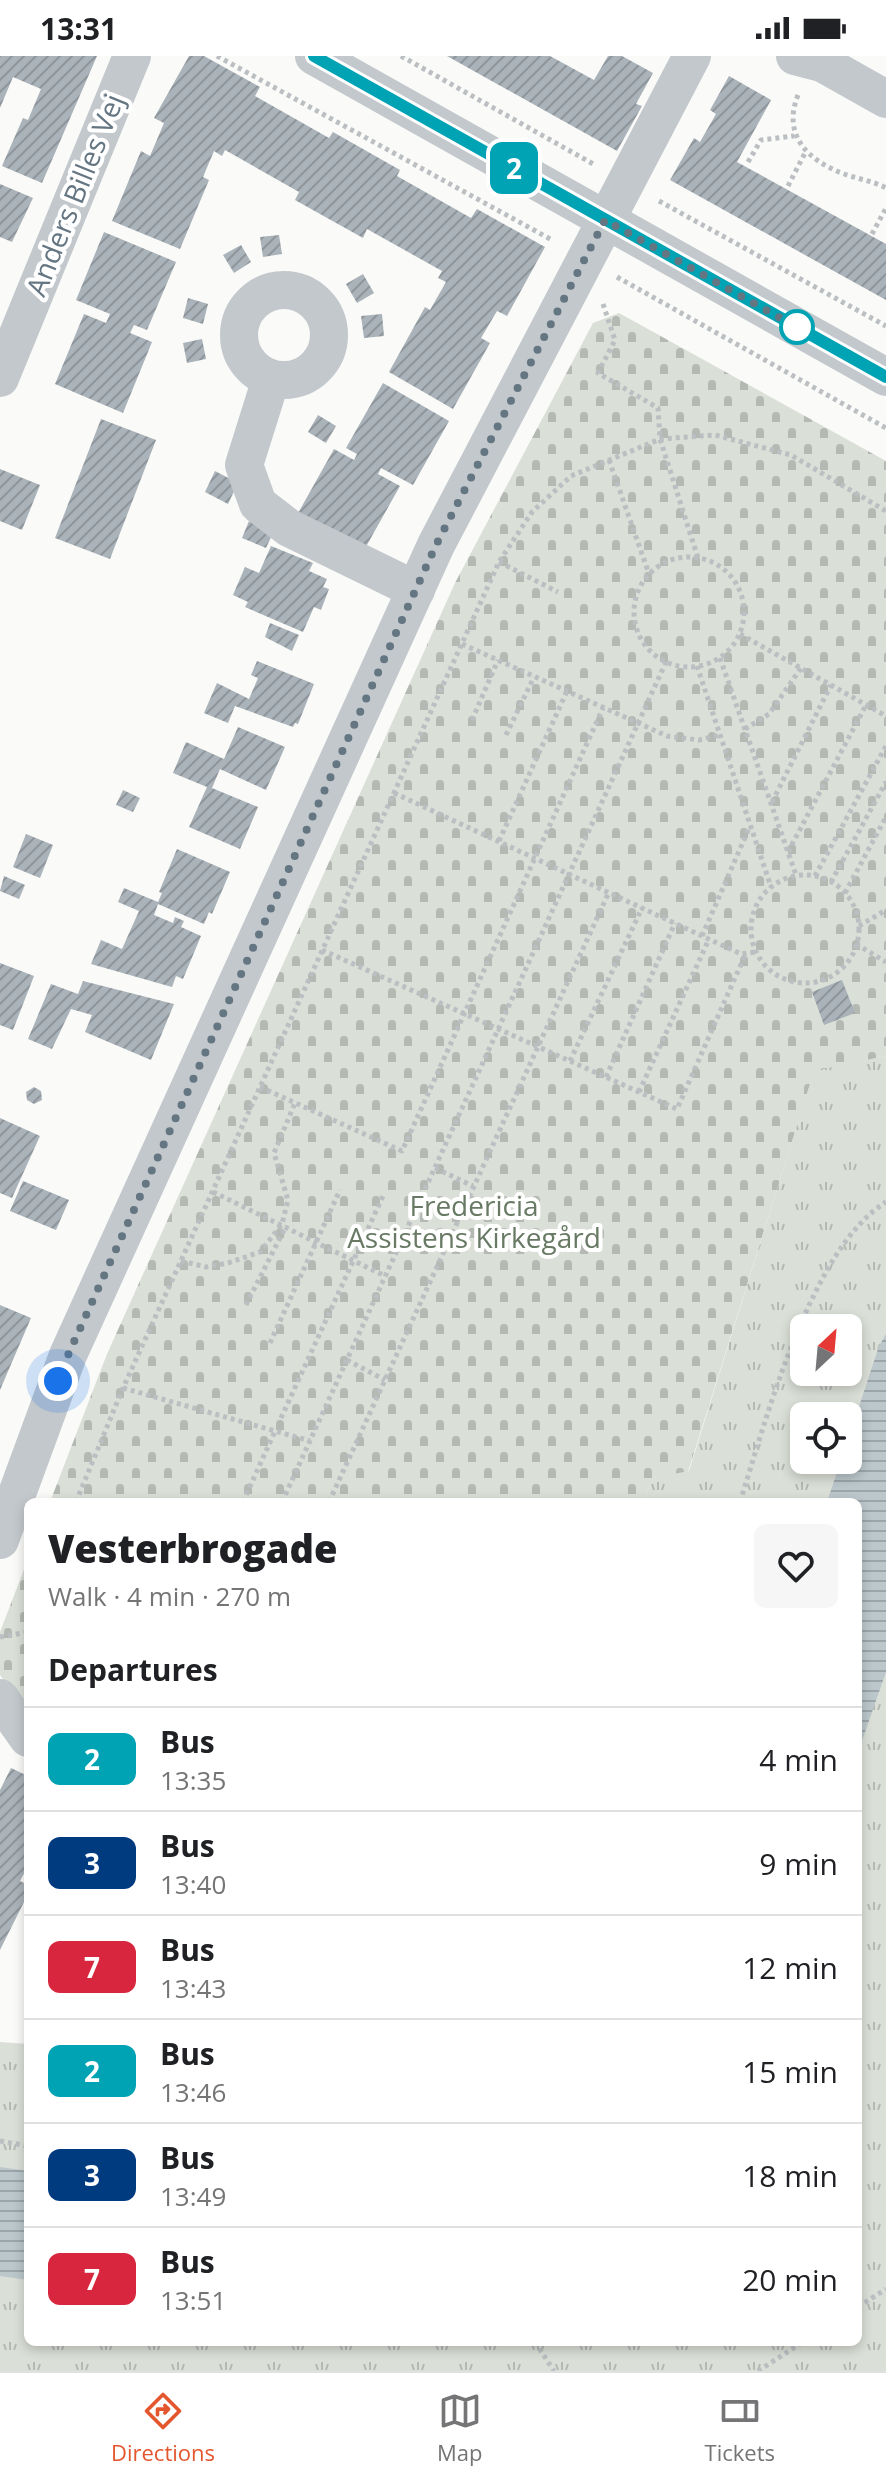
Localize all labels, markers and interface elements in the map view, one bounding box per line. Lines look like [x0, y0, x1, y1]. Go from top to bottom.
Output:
text: 13:31 [40, 8, 117, 49]
street label: Anders Billes Vej [16, 88, 132, 301]
line badge: 2 [488, 142, 540, 194]
text: 2 [506, 149, 522, 187]
unlabelled marker [780, 310, 814, 344]
park label: Fredericia Assistens Kirkegård [347, 1186, 601, 1256]
north arrow [790, 1314, 862, 1386]
map controls [790, 1314, 862, 1474]
your location [38, 1361, 78, 1401]
button: locate [790, 1402, 862, 1474]
text: Vesterbrogade [48, 1522, 337, 1574]
button: heart [754, 1524, 838, 1608]
text: Walk · 4 min · 270 m [48, 1578, 291, 1614]
text: Departures [48, 1649, 218, 1690]
text: Bus [160, 1721, 215, 1762]
text: 4 min [759, 1739, 838, 1780]
text: 2 [84, 1740, 100, 1778]
text: 13:35 [160, 1762, 226, 1798]
text: Bus [160, 1825, 215, 1866]
text: 9 min [759, 1843, 838, 1884]
text: 3 [84, 1844, 100, 1882]
text: 13:40 [160, 1866, 226, 1902]
text: Bus [160, 1929, 215, 1970]
text: 12 min [742, 1947, 838, 1988]
text: 7 [84, 1948, 100, 1986]
text: 13:43 [160, 1970, 226, 2006]
text: Bus [160, 2033, 215, 2074]
text: 15 min [742, 2051, 838, 2092]
text: 2 [84, 2052, 100, 2090]
text: 13:46 [160, 2074, 226, 2110]
text: Bus [160, 2137, 215, 2178]
text: 18 min [742, 2155, 838, 2196]
text: 3 [84, 2156, 100, 2194]
text: 13:49 [160, 2178, 226, 2214]
text: Bus [160, 2241, 215, 2282]
text: 20 min [742, 2259, 838, 2300]
text: 7 [84, 2260, 100, 2298]
text: 13:51 [160, 2282, 226, 2318]
tab: Directions [111, 2389, 215, 2467]
tab: Map [437, 2389, 483, 2467]
tab: Tickets [705, 2389, 775, 2467]

